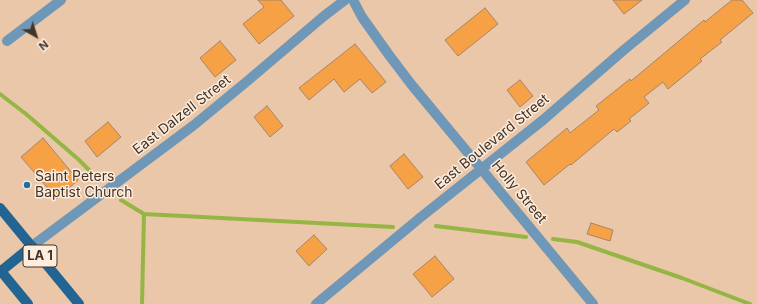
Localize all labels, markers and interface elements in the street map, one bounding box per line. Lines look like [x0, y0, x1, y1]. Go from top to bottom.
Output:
north arrow [16, 16, 56, 56]
text: N [36, 37, 51, 53]
street label: East Dalzell Street [130, 72, 234, 158]
street label: East Boulevard Street [432, 91, 552, 193]
street label: Holly Street [488, 157, 550, 227]
place label: Saint Peters Baptist Church [35, 169, 133, 202]
marker: Saint Peters Baptist Church [22, 180, 32, 190]
road number: LA 1 [23, 245, 57, 267]

